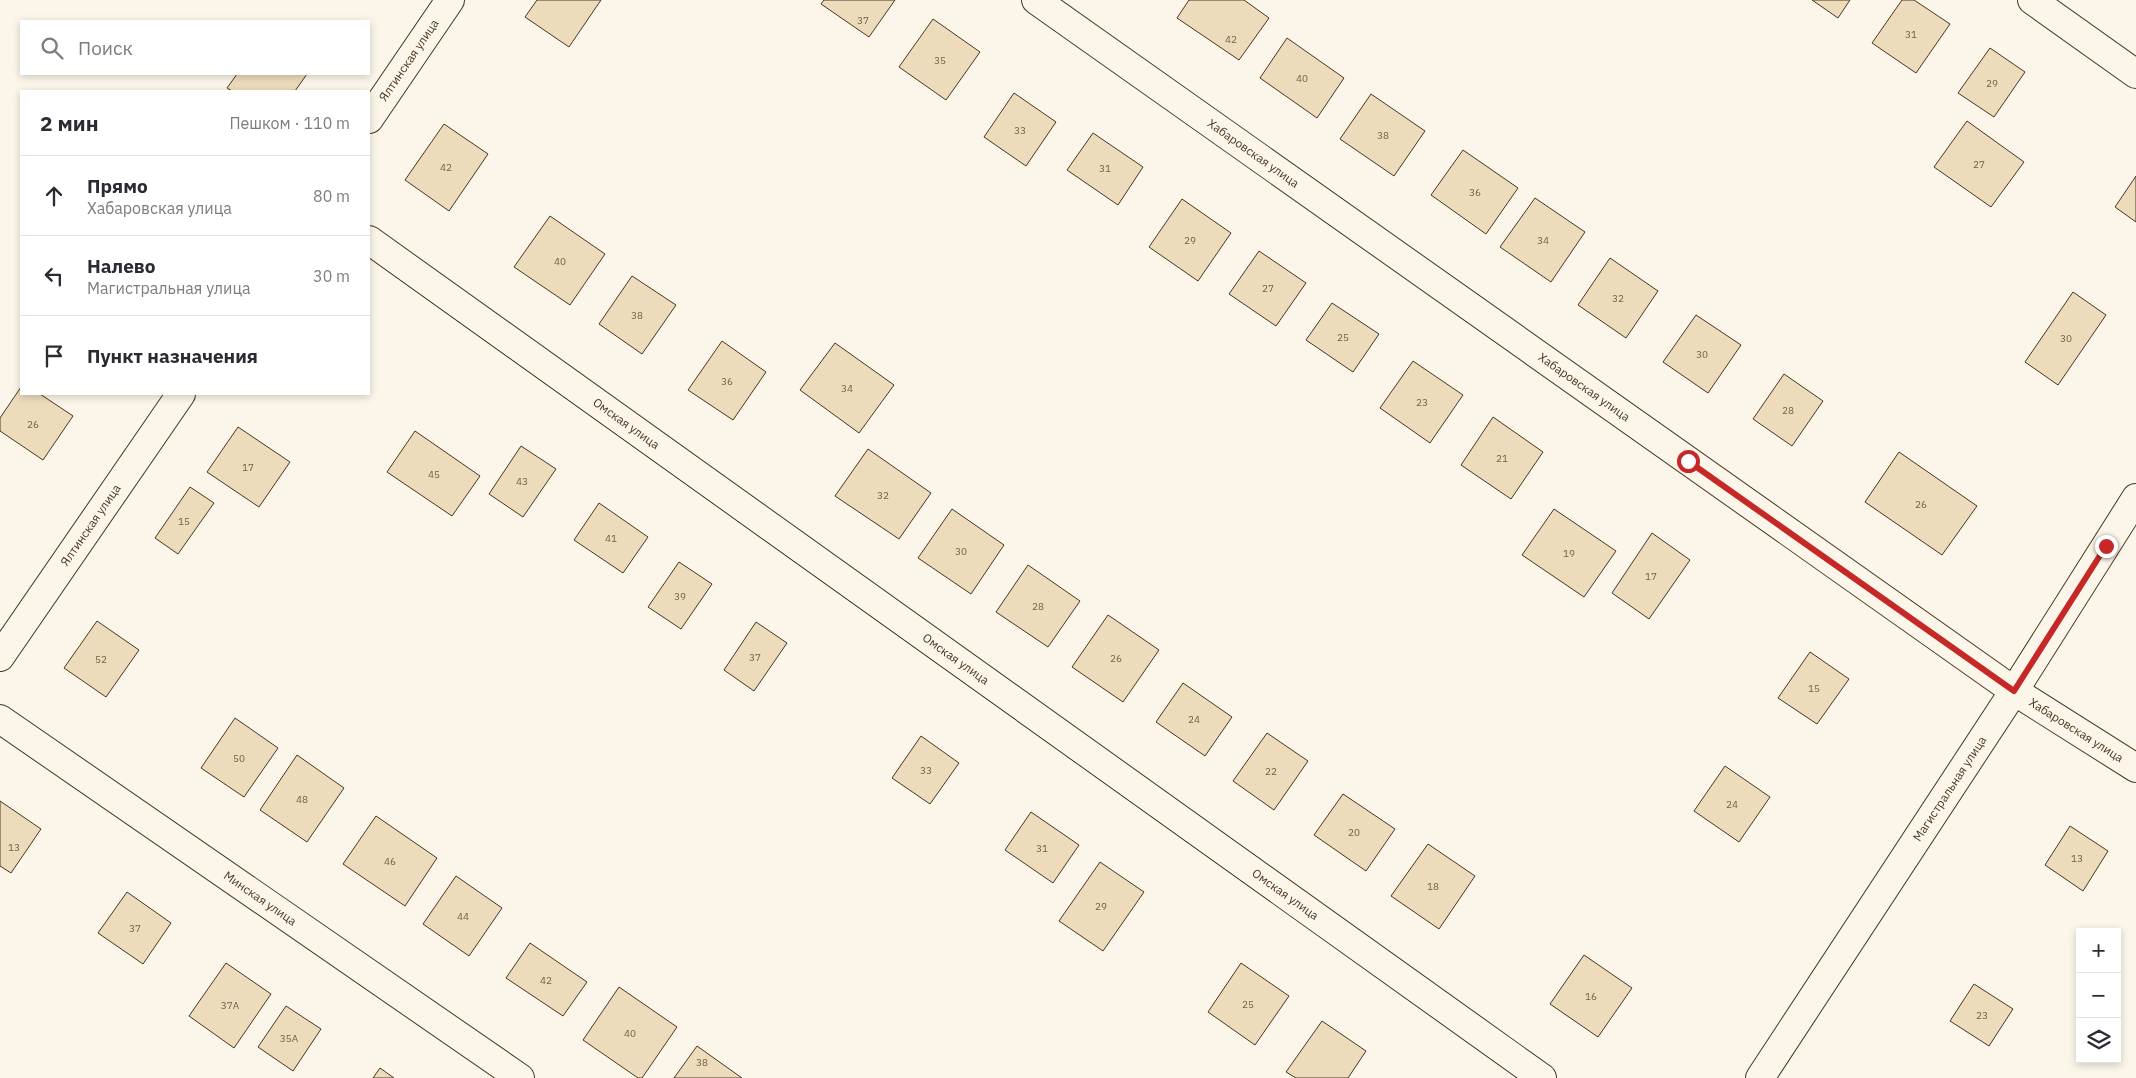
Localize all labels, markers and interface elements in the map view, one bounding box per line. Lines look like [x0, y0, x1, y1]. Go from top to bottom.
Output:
house number: 37 [857, 14, 869, 27]
street label: Ялтинская улица [375, 16, 442, 104]
search box [20, 20, 370, 75]
house number: 31 [1905, 28, 1917, 41]
house number: 42 [1225, 33, 1237, 46]
icon: search [38, 34, 66, 62]
text: Поиск [78, 36, 133, 60]
house number: 35 [934, 54, 946, 67]
house number: 40 [1296, 72, 1308, 85]
house number: 29 [1986, 77, 1998, 90]
text: 2 мин [40, 109, 99, 137]
text: Пешком · 110 m [229, 113, 350, 133]
street label: Хабаровская улица [1205, 116, 1303, 191]
house number: 33 [1014, 124, 1026, 137]
house number: 38 [1377, 129, 1389, 142]
house number: 27 [1973, 158, 1985, 171]
house number: 42 [440, 161, 452, 174]
house number: 31 [1099, 162, 1111, 175]
text: Прямо [87, 174, 148, 198]
icon: ahead [40, 182, 68, 210]
text: 80 m [313, 186, 350, 206]
house number: 36 [1469, 186, 1481, 199]
text: Хабаровская улица [87, 198, 232, 218]
house number: 29 [1184, 234, 1196, 247]
house number: 34 [1537, 234, 1549, 247]
text: Налево [87, 254, 156, 278]
house number: 40 [554, 255, 566, 268]
icon: left [40, 262, 68, 290]
text: 30 m [313, 266, 350, 286]
text: Магистральная улица [87, 278, 251, 298]
house number: 27 [1262, 282, 1274, 295]
house number: 32 [1612, 292, 1624, 305]
house number: 38 [631, 309, 643, 322]
house number: 25 [1337, 331, 1349, 344]
house number: 30 [2060, 332, 2072, 345]
icon: arrive [40, 342, 68, 370]
text: Пункт назначения [87, 344, 258, 368]
house number: 30 [1696, 348, 1708, 361]
street label: Хабаровская улица [1536, 349, 1634, 425]
house number: 36 [721, 375, 733, 388]
house number: 34 [841, 382, 853, 395]
street label: Омская улица [590, 394, 663, 452]
house number: 23 [1416, 396, 1428, 409]
house number: 28 [1782, 404, 1794, 417]
house number: 26 [27, 418, 39, 431]
route start [1677, 450, 1700, 473]
house number: 21 [1496, 452, 1508, 465]
house number: 17 [242, 461, 254, 474]
house number: 45 [428, 468, 440, 481]
house number: 43 [516, 475, 528, 488]
street label: Ялтинская улица [57, 481, 124, 569]
house number: 32 [877, 489, 889, 502]
house number: 26 [1915, 498, 1927, 511]
house number: 15 [178, 515, 190, 528]
house number: 41 [605, 532, 617, 545]
route end [2095, 535, 2118, 558]
house number: 30 [955, 545, 967, 558]
house number: 19 [1563, 547, 1575, 560]
house number: 17 [1645, 570, 1657, 583]
house number: 39 [674, 590, 686, 603]
house number: 28 [1032, 600, 1044, 613]
street label: Омская улица [920, 630, 993, 688]
house number: 37 [749, 651, 761, 664]
house number: 26 [1110, 652, 1122, 665]
house number: 52 [95, 653, 107, 666]
house number: 15 [1808, 682, 1820, 695]
street label: Хабаровская улица [2026, 694, 2127, 766]
house number: 24 [1188, 713, 1200, 726]
street label: Магистральная улица [1909, 733, 1990, 844]
house number: 50 [233, 752, 245, 765]
house number: 33 [920, 764, 932, 777]
house number: 22 [1265, 765, 1277, 778]
house number: 48 [296, 793, 308, 806]
house number: 24 [1726, 798, 1738, 811]
house number: 20 [1348, 826, 1360, 839]
house number: 13 [8, 841, 20, 854]
house number: 31 [1036, 842, 1048, 855]
house number: 13 [2071, 852, 2083, 865]
house number: 46 [384, 855, 396, 868]
street label: Омская улица [1249, 865, 1322, 923]
street label: Минская улица [221, 868, 300, 929]
house number: 18 [1427, 880, 1439, 893]
house number: 29 [1095, 900, 1107, 913]
house number: 44 [457, 910, 469, 923]
house number: 37 [129, 922, 141, 935]
map controls [2076, 928, 2121, 1063]
button: + [2076, 928, 2121, 973]
button: − [2076, 973, 2121, 1018]
house number: 42 [540, 974, 552, 987]
house number: 16 [1585, 990, 1597, 1003]
house number: 25 [1242, 998, 1254, 1011]
house number: 37А [221, 999, 240, 1012]
house number: 23 [1976, 1009, 1988, 1022]
button: layers [2076, 1018, 2121, 1063]
house number: 40 [624, 1027, 636, 1040]
house number: 35А [280, 1032, 299, 1045]
house number: 38 [696, 1056, 708, 1069]

